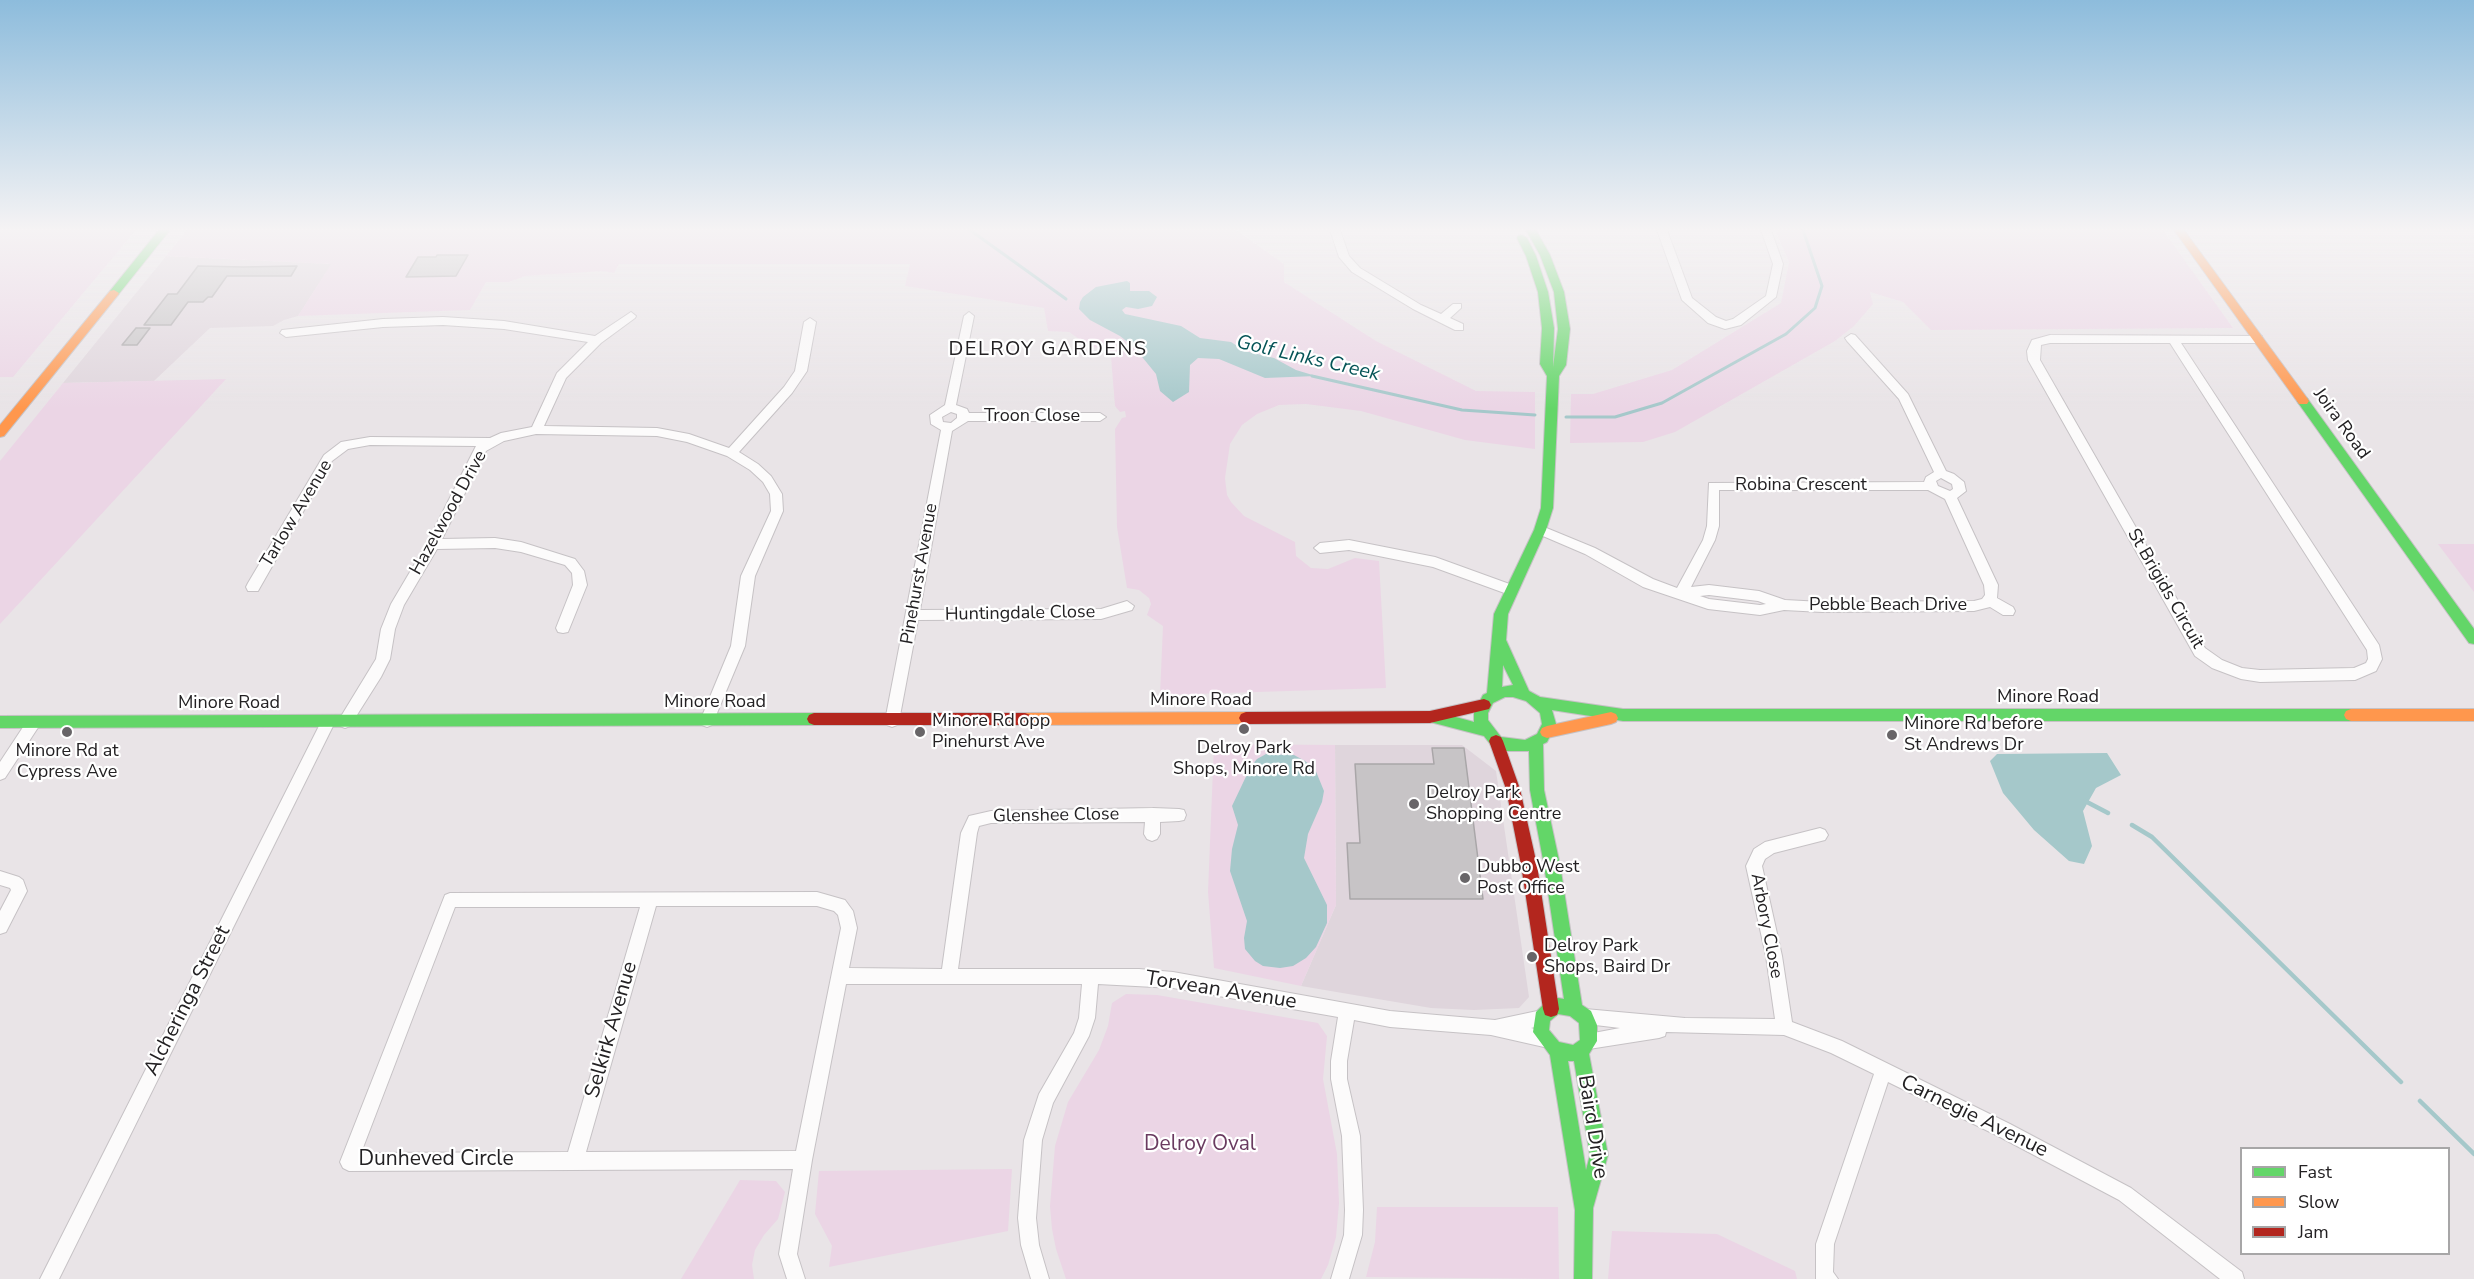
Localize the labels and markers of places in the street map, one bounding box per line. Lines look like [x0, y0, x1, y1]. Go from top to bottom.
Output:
place label: Minore Rd opp Pinehurst Ave [932, 711, 1050, 754]
place label: Minore Rd before St Andrews Dr [1904, 714, 2043, 756]
marker: Delroy Park Shops, Minore Rd [1237, 722, 1251, 736]
marker: Minore Rd at Cypress Ave [60, 725, 74, 739]
marker: Minore Rd opp Pinehurst Ave [913, 725, 927, 739]
marker: Minore Rd before St Andrews Dr [1885, 728, 1899, 742]
place label: Delroy Park Shops, Minore Rd [1173, 738, 1315, 780]
place label: Minore Rd at Cypress Ave [15, 741, 119, 783]
place label: Delroy Park Shopping Centre [1426, 783, 1561, 826]
marker: Delroy Park Shopping Centre [1407, 797, 1421, 811]
place label: Dubbo West Post Office [1477, 857, 1579, 900]
marker: Dubbo West Post Office [1458, 871, 1472, 885]
place label: Delroy Park Shops, Baird Dr [1544, 936, 1670, 978]
marker: Delroy Park Shops, Baird Dr [1525, 950, 1539, 964]

